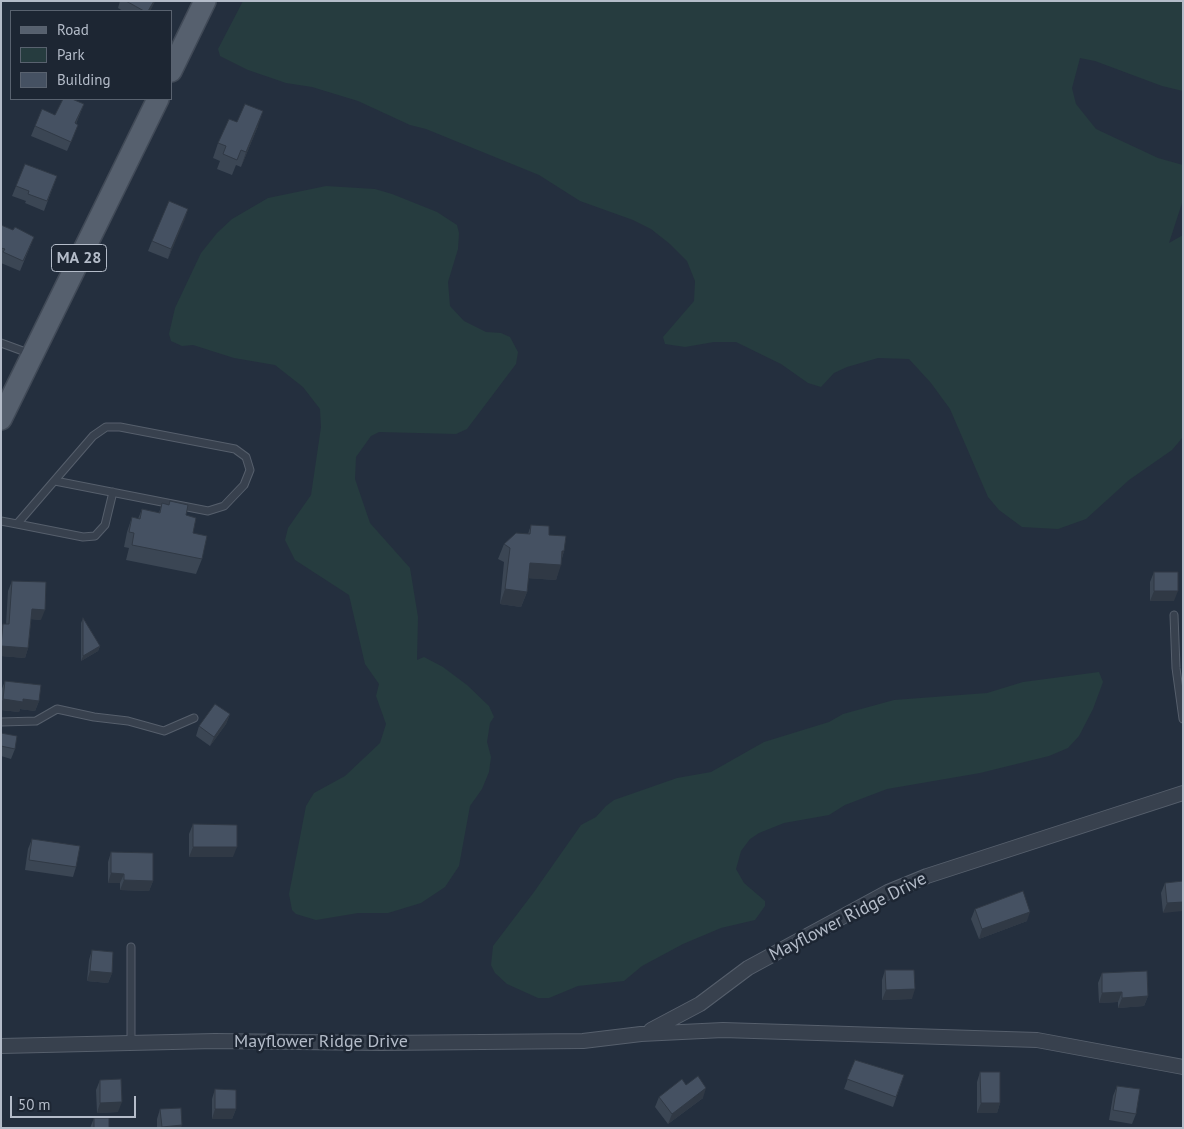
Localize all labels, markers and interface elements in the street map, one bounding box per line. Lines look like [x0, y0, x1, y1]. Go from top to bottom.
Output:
legend [10, 10, 172, 100]
text: Road [57, 20, 89, 39]
text: Park [57, 45, 85, 64]
text: Building [57, 70, 111, 89]
road number: MA 28 [52, 244, 106, 272]
street label: Mayflower Ridge Drive [766, 868, 930, 966]
street label: Mayflower Ridge Drive [234, 1031, 408, 1053]
scale bar [12, 1086, 139, 1118]
text: 50 m [18, 1095, 51, 1114]

